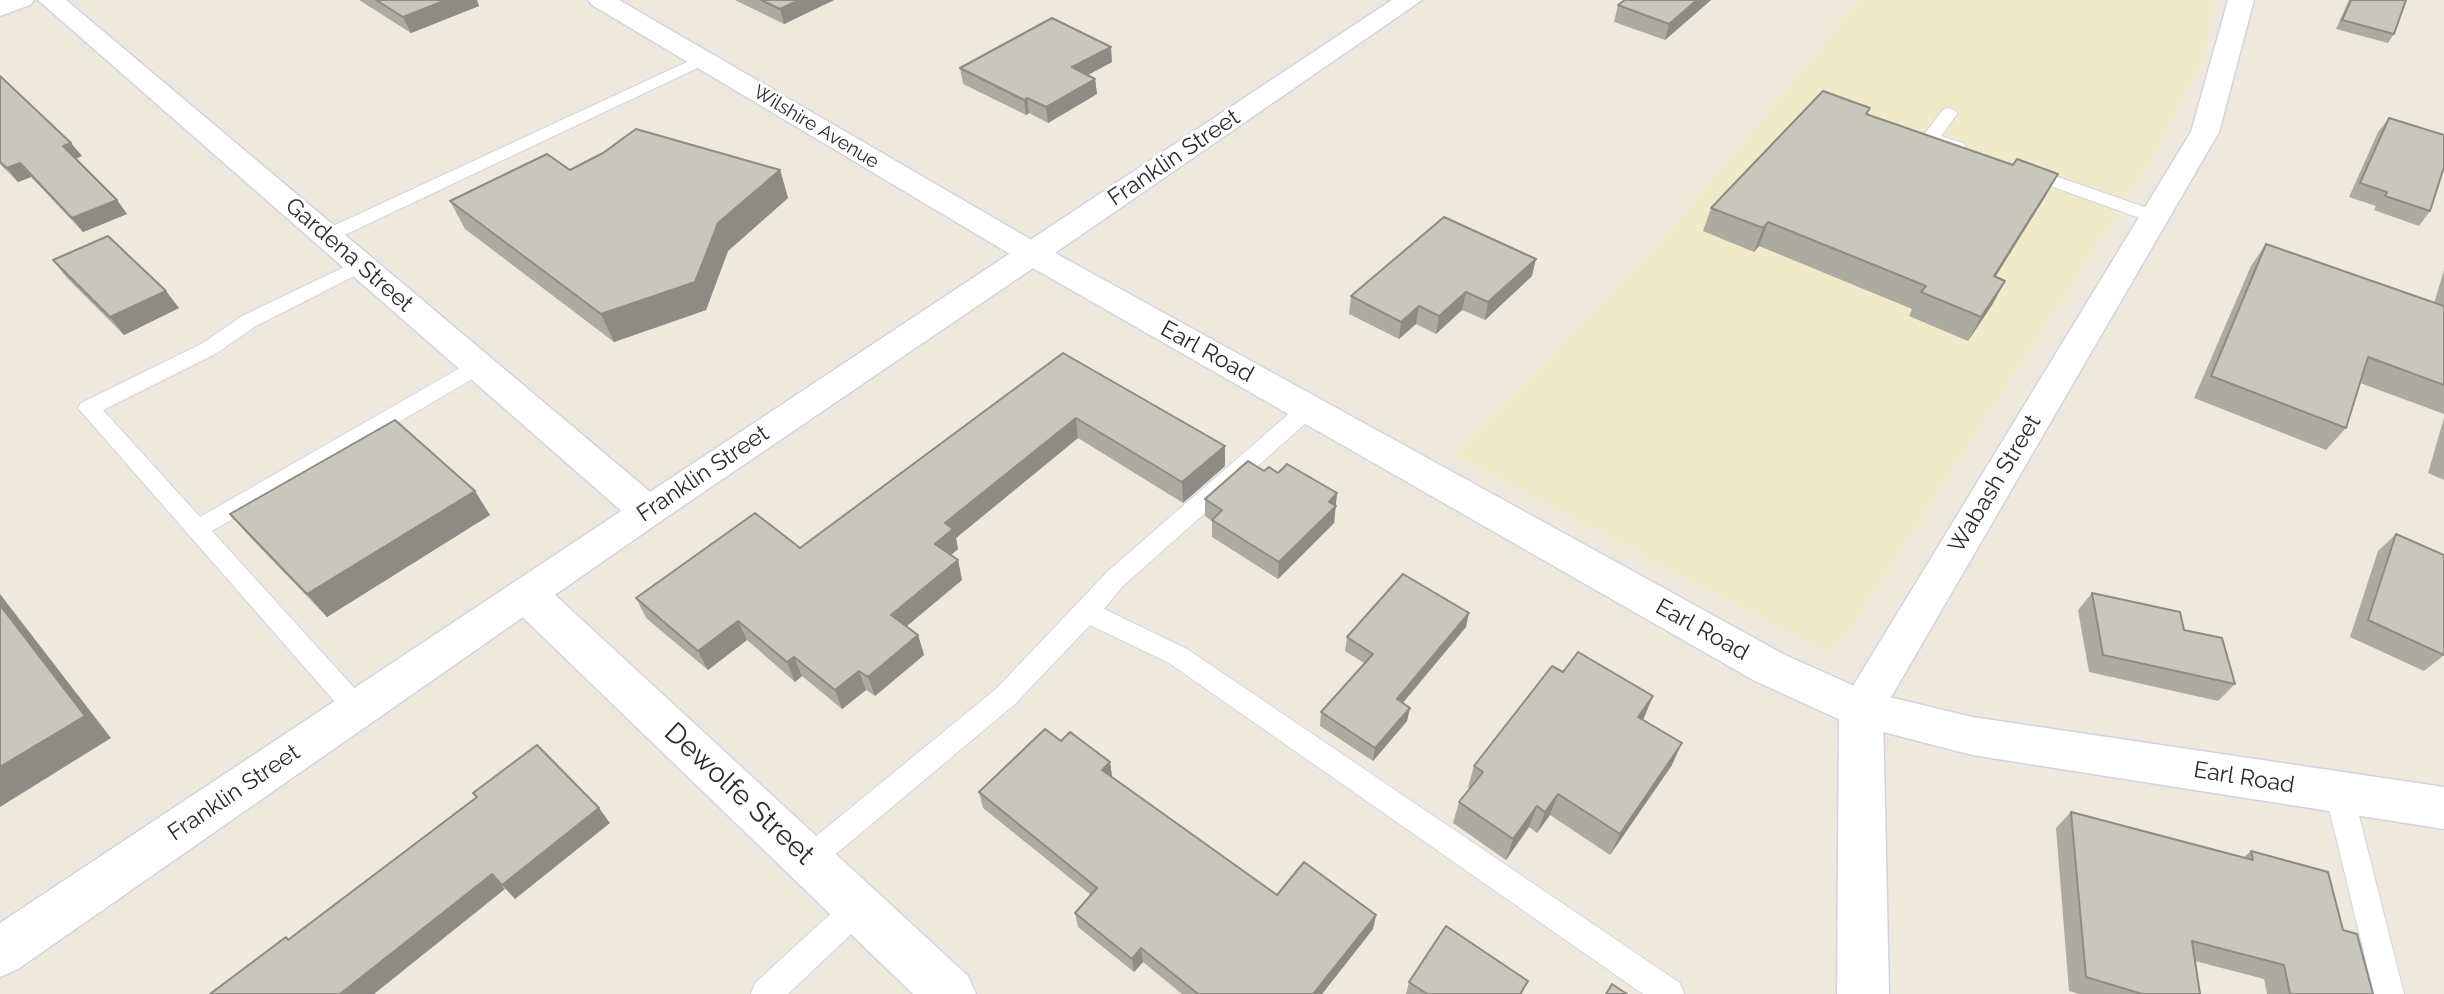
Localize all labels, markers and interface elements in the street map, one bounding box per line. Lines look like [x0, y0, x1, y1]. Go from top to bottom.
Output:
street label: Wilshire Avenue [749, 81, 883, 173]
street label: Franklin Street [1103, 104, 1245, 212]
street label: Gardena Street [280, 192, 418, 318]
street label: Earl Road [1156, 315, 1258, 389]
street label: Wabash Street [1943, 410, 2047, 558]
street label: Franklin Street [632, 420, 774, 528]
street label: Earl Road [1651, 593, 1753, 667]
street label: Dewolfe Street [657, 716, 821, 872]
street label: Franklin Street [163, 739, 305, 847]
street label: Earl Road [2192, 756, 2296, 800]

